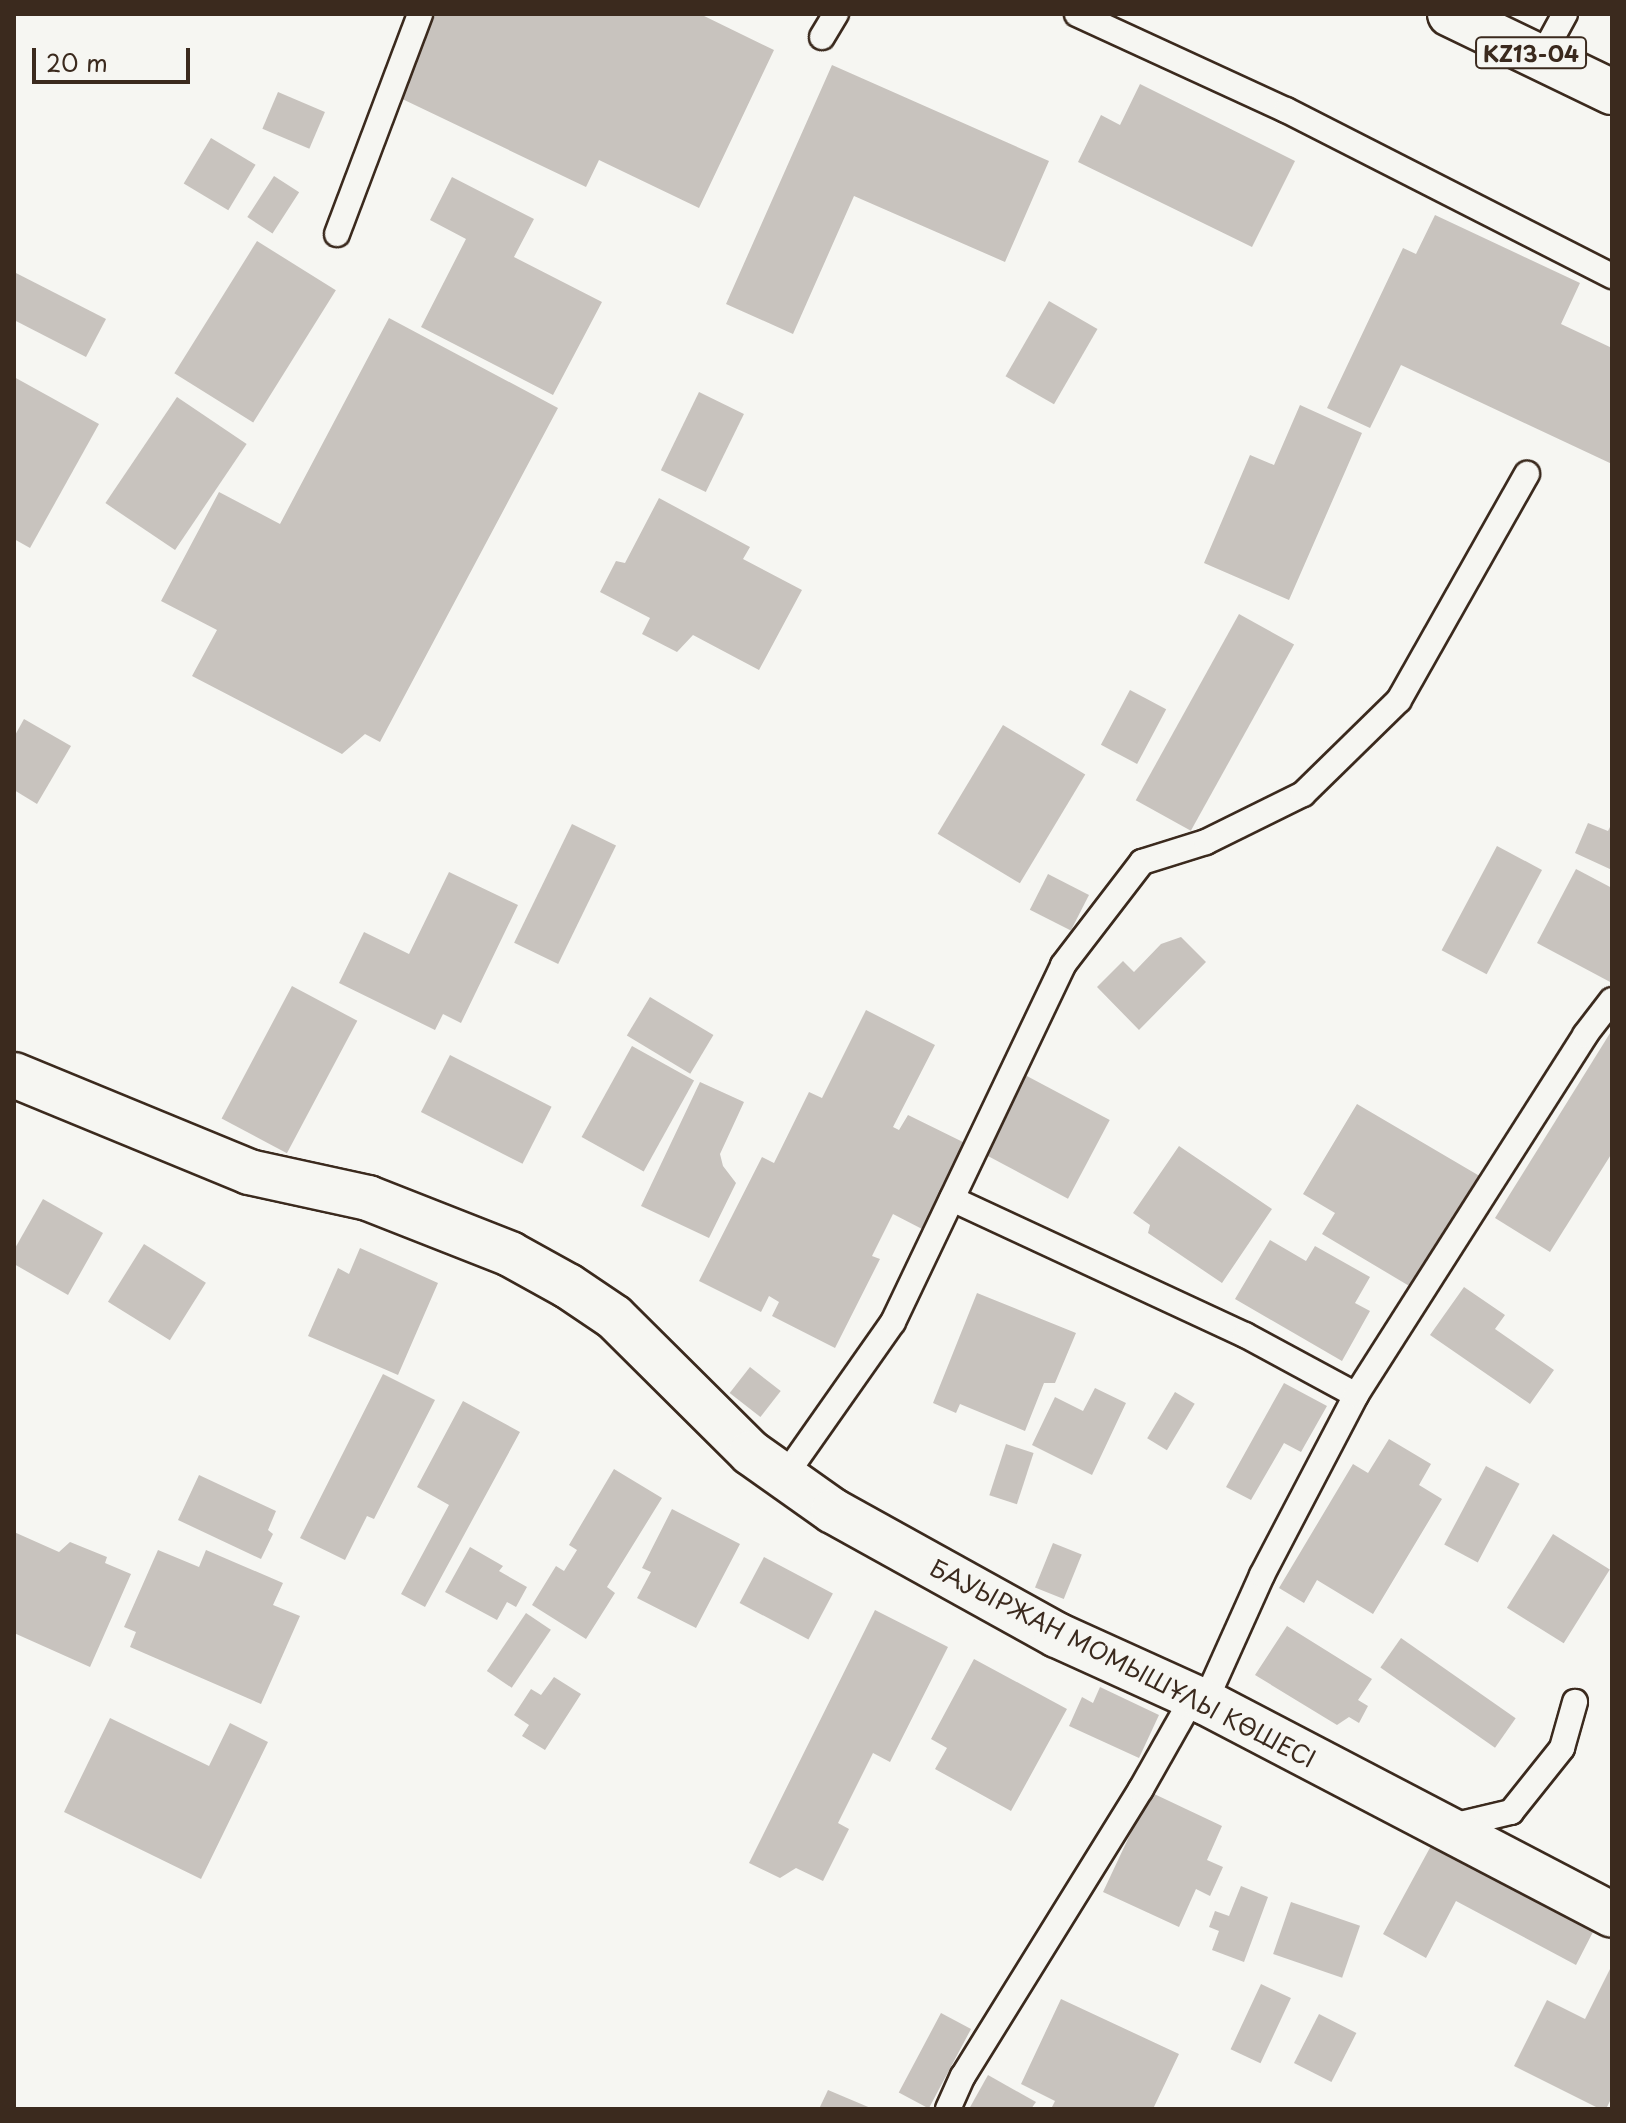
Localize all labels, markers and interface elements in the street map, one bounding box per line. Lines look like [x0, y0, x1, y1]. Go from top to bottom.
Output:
scale bar [36, 32, 194, 82]
road number: KZ13-04 [1475, 35, 1587, 71]
text: 20 m [46, 44, 108, 80]
street label: БАУЫРЖАН МОМЫШҰЛЫ КӨШЕСІ [925, 1553, 1321, 1773]

